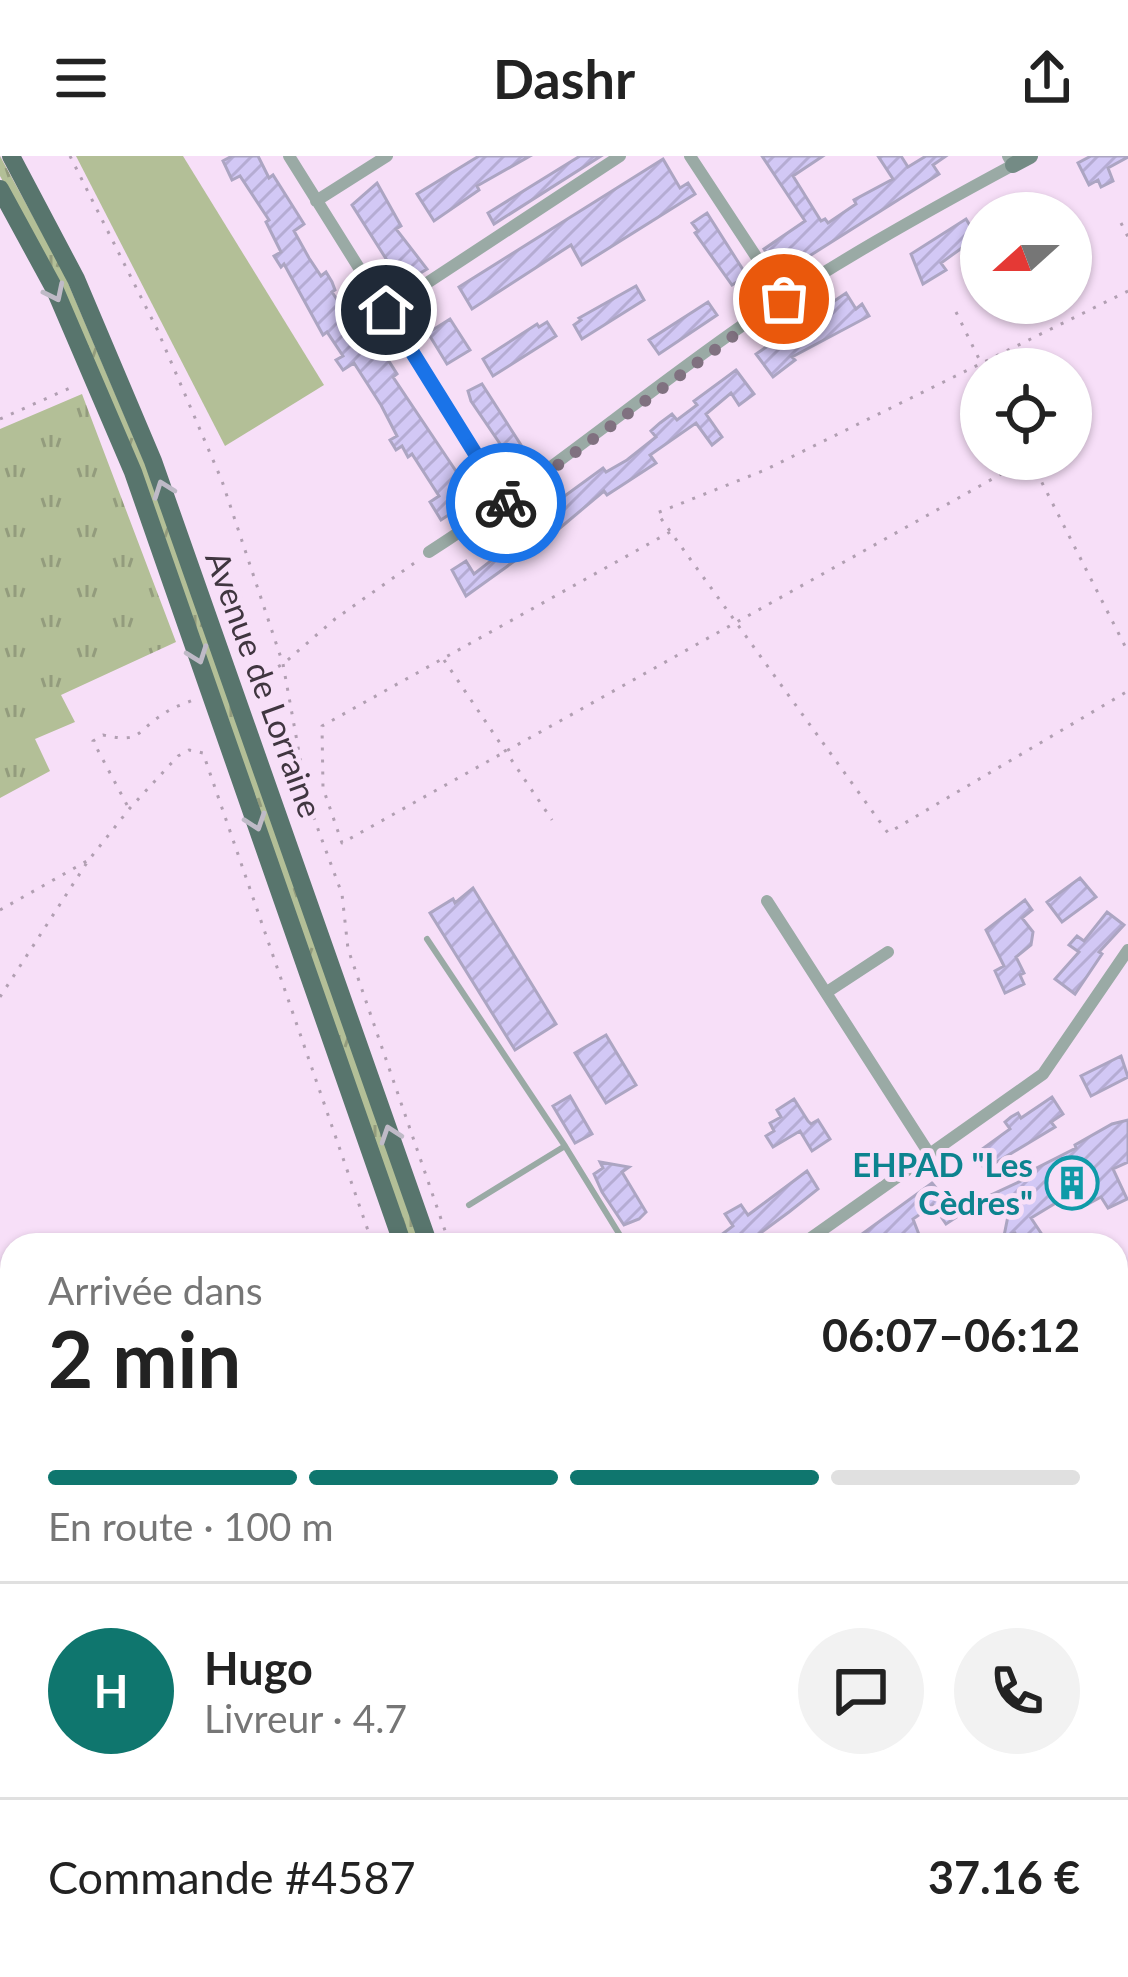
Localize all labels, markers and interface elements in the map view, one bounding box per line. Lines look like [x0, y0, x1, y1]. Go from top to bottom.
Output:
icon: menu [48, 45, 114, 111]
icon: share [1014, 45, 1080, 111]
text: Dashr [493, 46, 635, 111]
north arrow [960, 192, 1092, 324]
map controls [960, 192, 1092, 480]
pin [733, 248, 835, 350]
pin [335, 259, 437, 361]
icon: bag [751, 266, 817, 332]
icon: home [353, 277, 419, 343]
one-way arrow [41, 281, 64, 302]
button: locate [960, 348, 1092, 480]
courier [446, 443, 566, 563]
icon: bike [473, 470, 539, 536]
one-way arrow [153, 480, 178, 501]
street label: Avenue de Lorraine [198, 545, 332, 823]
one-way arrow [184, 643, 208, 664]
one-way arrow [242, 810, 266, 831]
one-way arrow [380, 1125, 405, 1146]
place label: EHPAD "Les Cèdres" [852, 1144, 1033, 1222]
building icon: EHPAD "Les Cèdres" [1044, 1155, 1100, 1211]
text: Arrivée dans [48, 1267, 263, 1313]
text: 06:07–06:12 [822, 1308, 1080, 1362]
text: 2 min [48, 1311, 241, 1405]
text: En route · 100 m [48, 1503, 333, 1549]
button: chat [798, 1628, 924, 1754]
button: phone [954, 1628, 1080, 1754]
text: Hugo [204, 1641, 313, 1695]
text: H [94, 1664, 128, 1718]
text: Livreur · 4.7 [204, 1695, 407, 1741]
text: Commande #4587 [48, 1850, 416, 1904]
text: 37.16 € [928, 1850, 1080, 1904]

